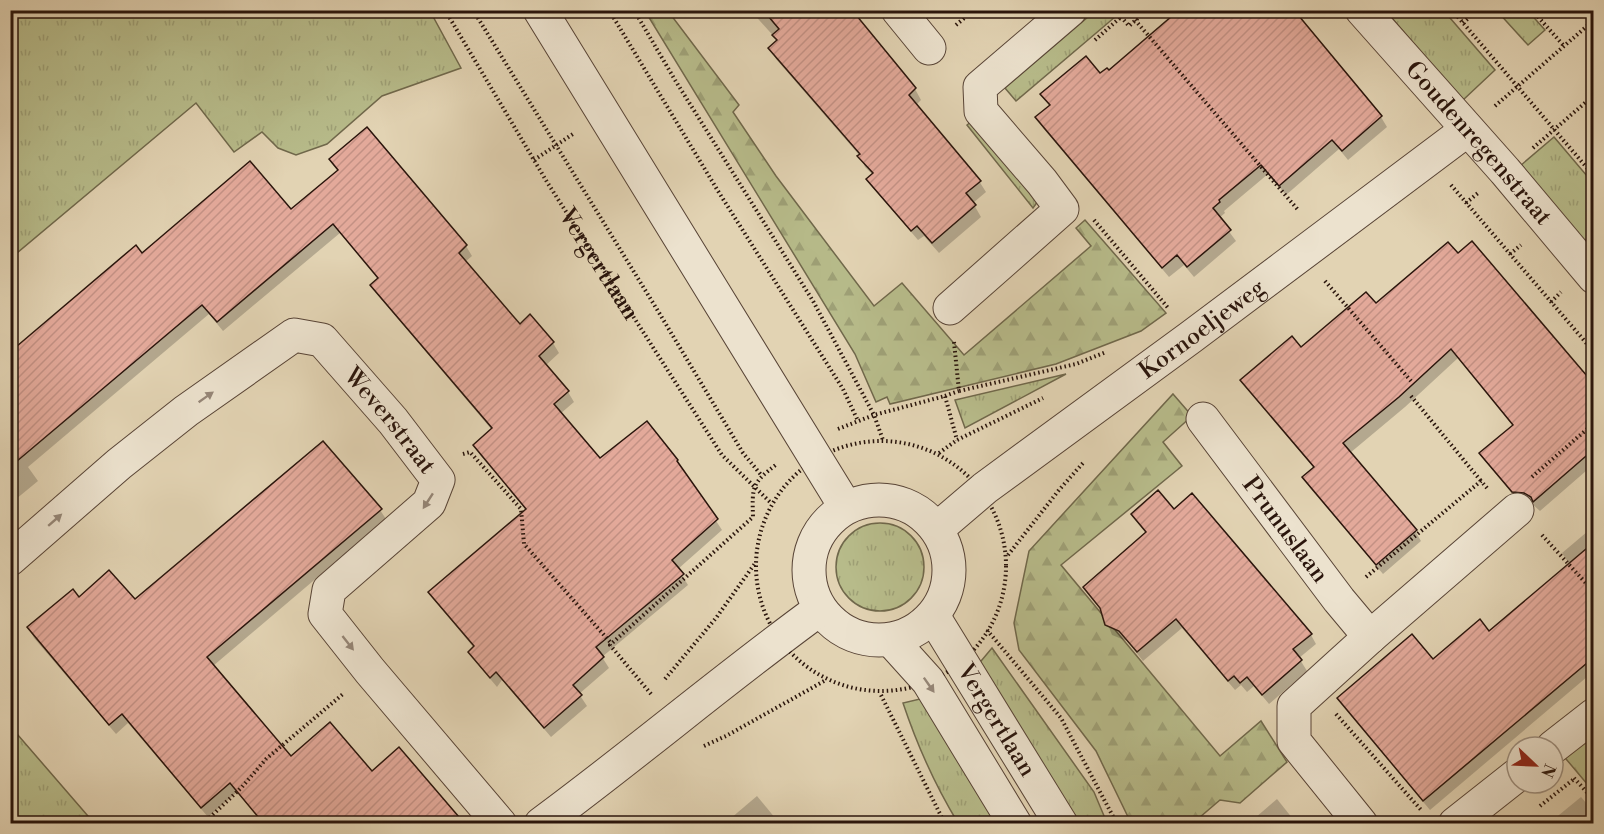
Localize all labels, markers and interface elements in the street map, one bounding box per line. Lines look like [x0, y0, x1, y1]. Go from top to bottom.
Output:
street label: Goudenregenstraat [1398, 55, 1558, 232]
street label: Vergertlaan [551, 202, 645, 326]
street label: Kornoeljeweg [1133, 273, 1272, 386]
street label: Weverstraat [336, 361, 442, 480]
one-way arrow [197, 391, 213, 403]
street label: Prunuslaan [1235, 471, 1335, 589]
one-way arrow [422, 492, 433, 509]
one-way arrow [47, 514, 62, 527]
one-way arrow [341, 635, 354, 651]
street label: Vergertlaan [949, 658, 1042, 782]
one-way arrow [923, 676, 935, 692]
north arrow [1505, 735, 1565, 795]
text: N [1536, 761, 1560, 781]

